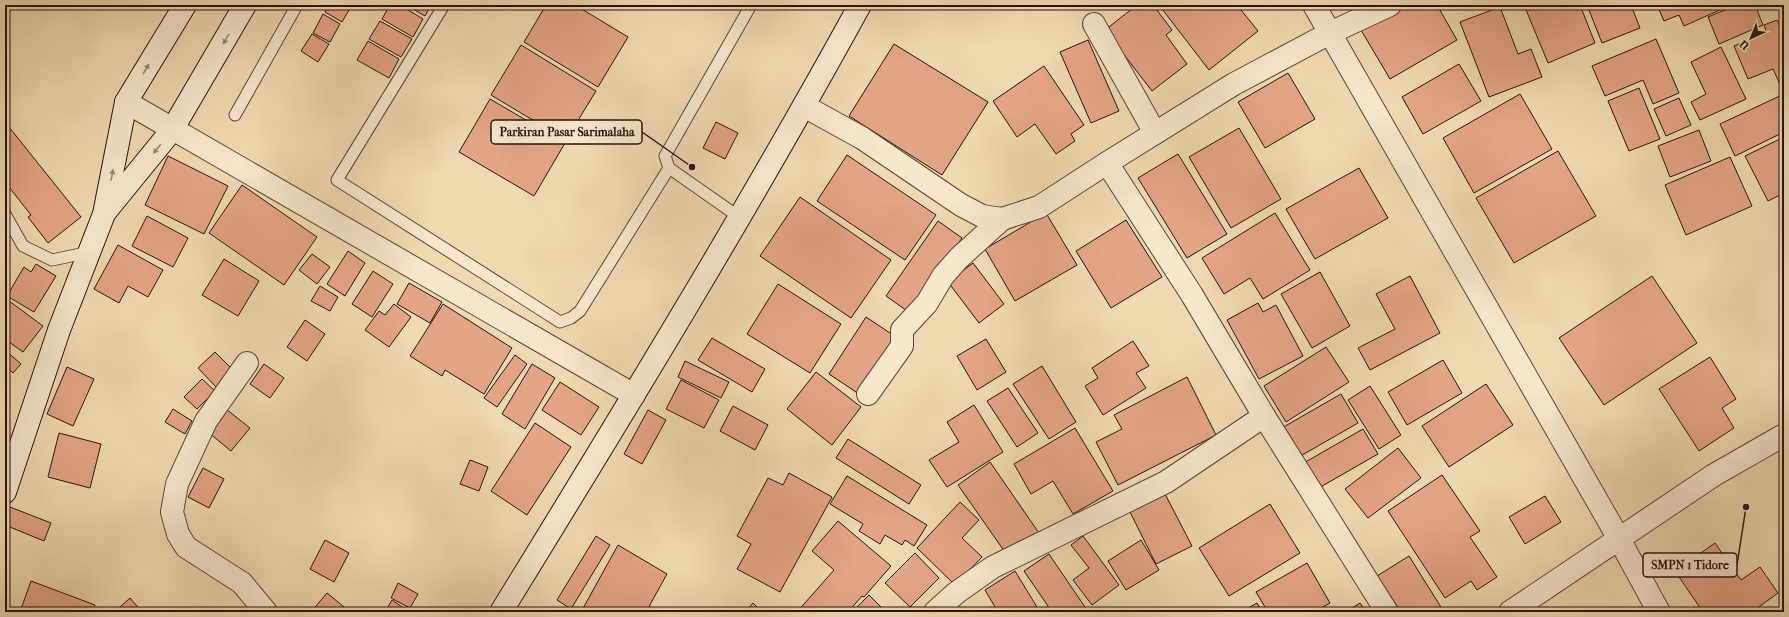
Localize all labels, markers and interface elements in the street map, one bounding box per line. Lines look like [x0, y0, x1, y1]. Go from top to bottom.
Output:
north arrow [1731, 18, 1771, 58]
one-way arrow [222, 33, 229, 45]
text: U [1736, 37, 1753, 53]
one-way arrow [143, 63, 150, 75]
callout: Parkiran Pasar Sarimalaha [491, 120, 642, 144]
text: Parkiran Pasar Sarimalaha [500, 125, 635, 139]
one-way arrow [153, 143, 161, 154]
one-way arrow [109, 169, 115, 182]
callout: SMPN 1 Tidore [1643, 553, 1737, 577]
text: SMPN 1 Tidore [1651, 558, 1729, 572]

